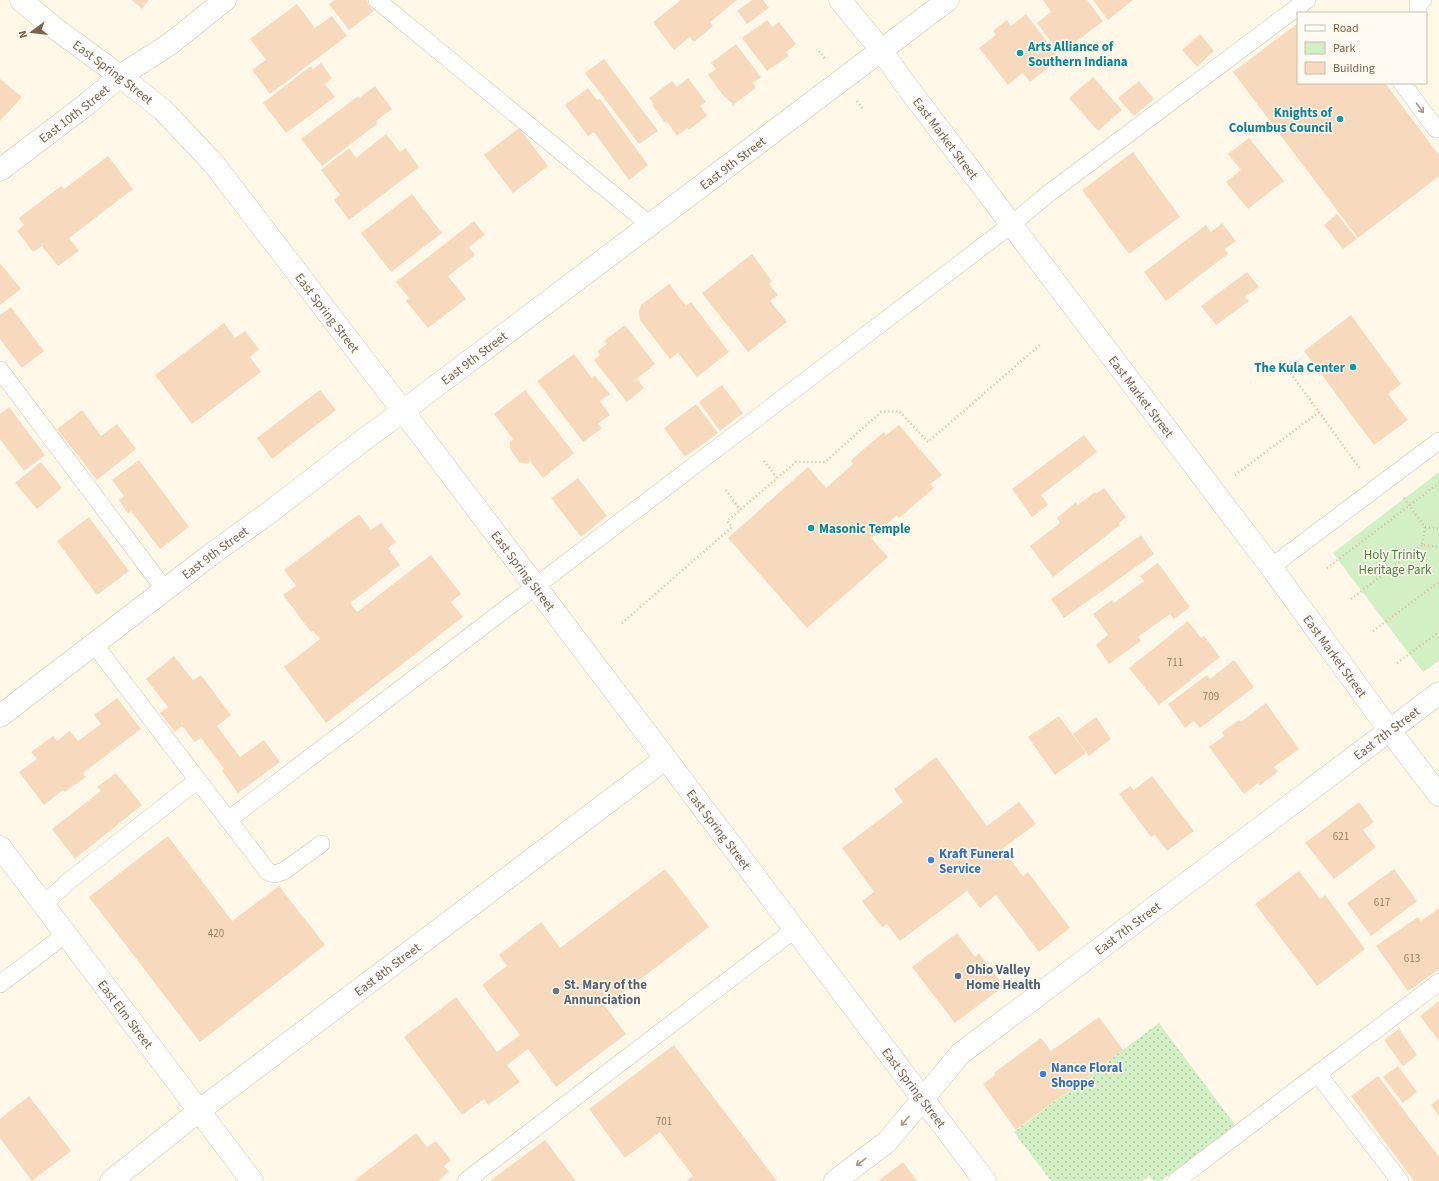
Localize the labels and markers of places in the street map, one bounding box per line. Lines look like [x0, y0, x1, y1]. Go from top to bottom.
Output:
place label: Arts Alliance of Southern Indiana [1027, 38, 1128, 71]
marker: Arts Alliance of Southern Indiana [1015, 48, 1025, 58]
place label: Knights of Columbus Council [1229, 104, 1333, 137]
marker: Knights of Columbus Council [1335, 114, 1345, 124]
place label: The Kula Center [1254, 359, 1346, 377]
marker: The Kula Center [1348, 362, 1358, 372]
place label: Masonic Temple [819, 520, 911, 538]
marker: Masonic Temple [806, 523, 816, 533]
place label: Kraft Funeral Service [939, 845, 1014, 878]
marker: Kraft Funeral Service [926, 855, 936, 865]
place label: Ohio Valley Home Health [966, 961, 1041, 994]
marker: Ohio Valley Home Health [953, 971, 963, 981]
place label: St. Mary of the Annunciation [563, 976, 647, 1009]
marker: St. Mary of the Annunciation [551, 986, 561, 996]
place label: Nance Floral Shoppe [1051, 1059, 1122, 1092]
marker: Nance Floral Shoppe [1038, 1069, 1048, 1079]

